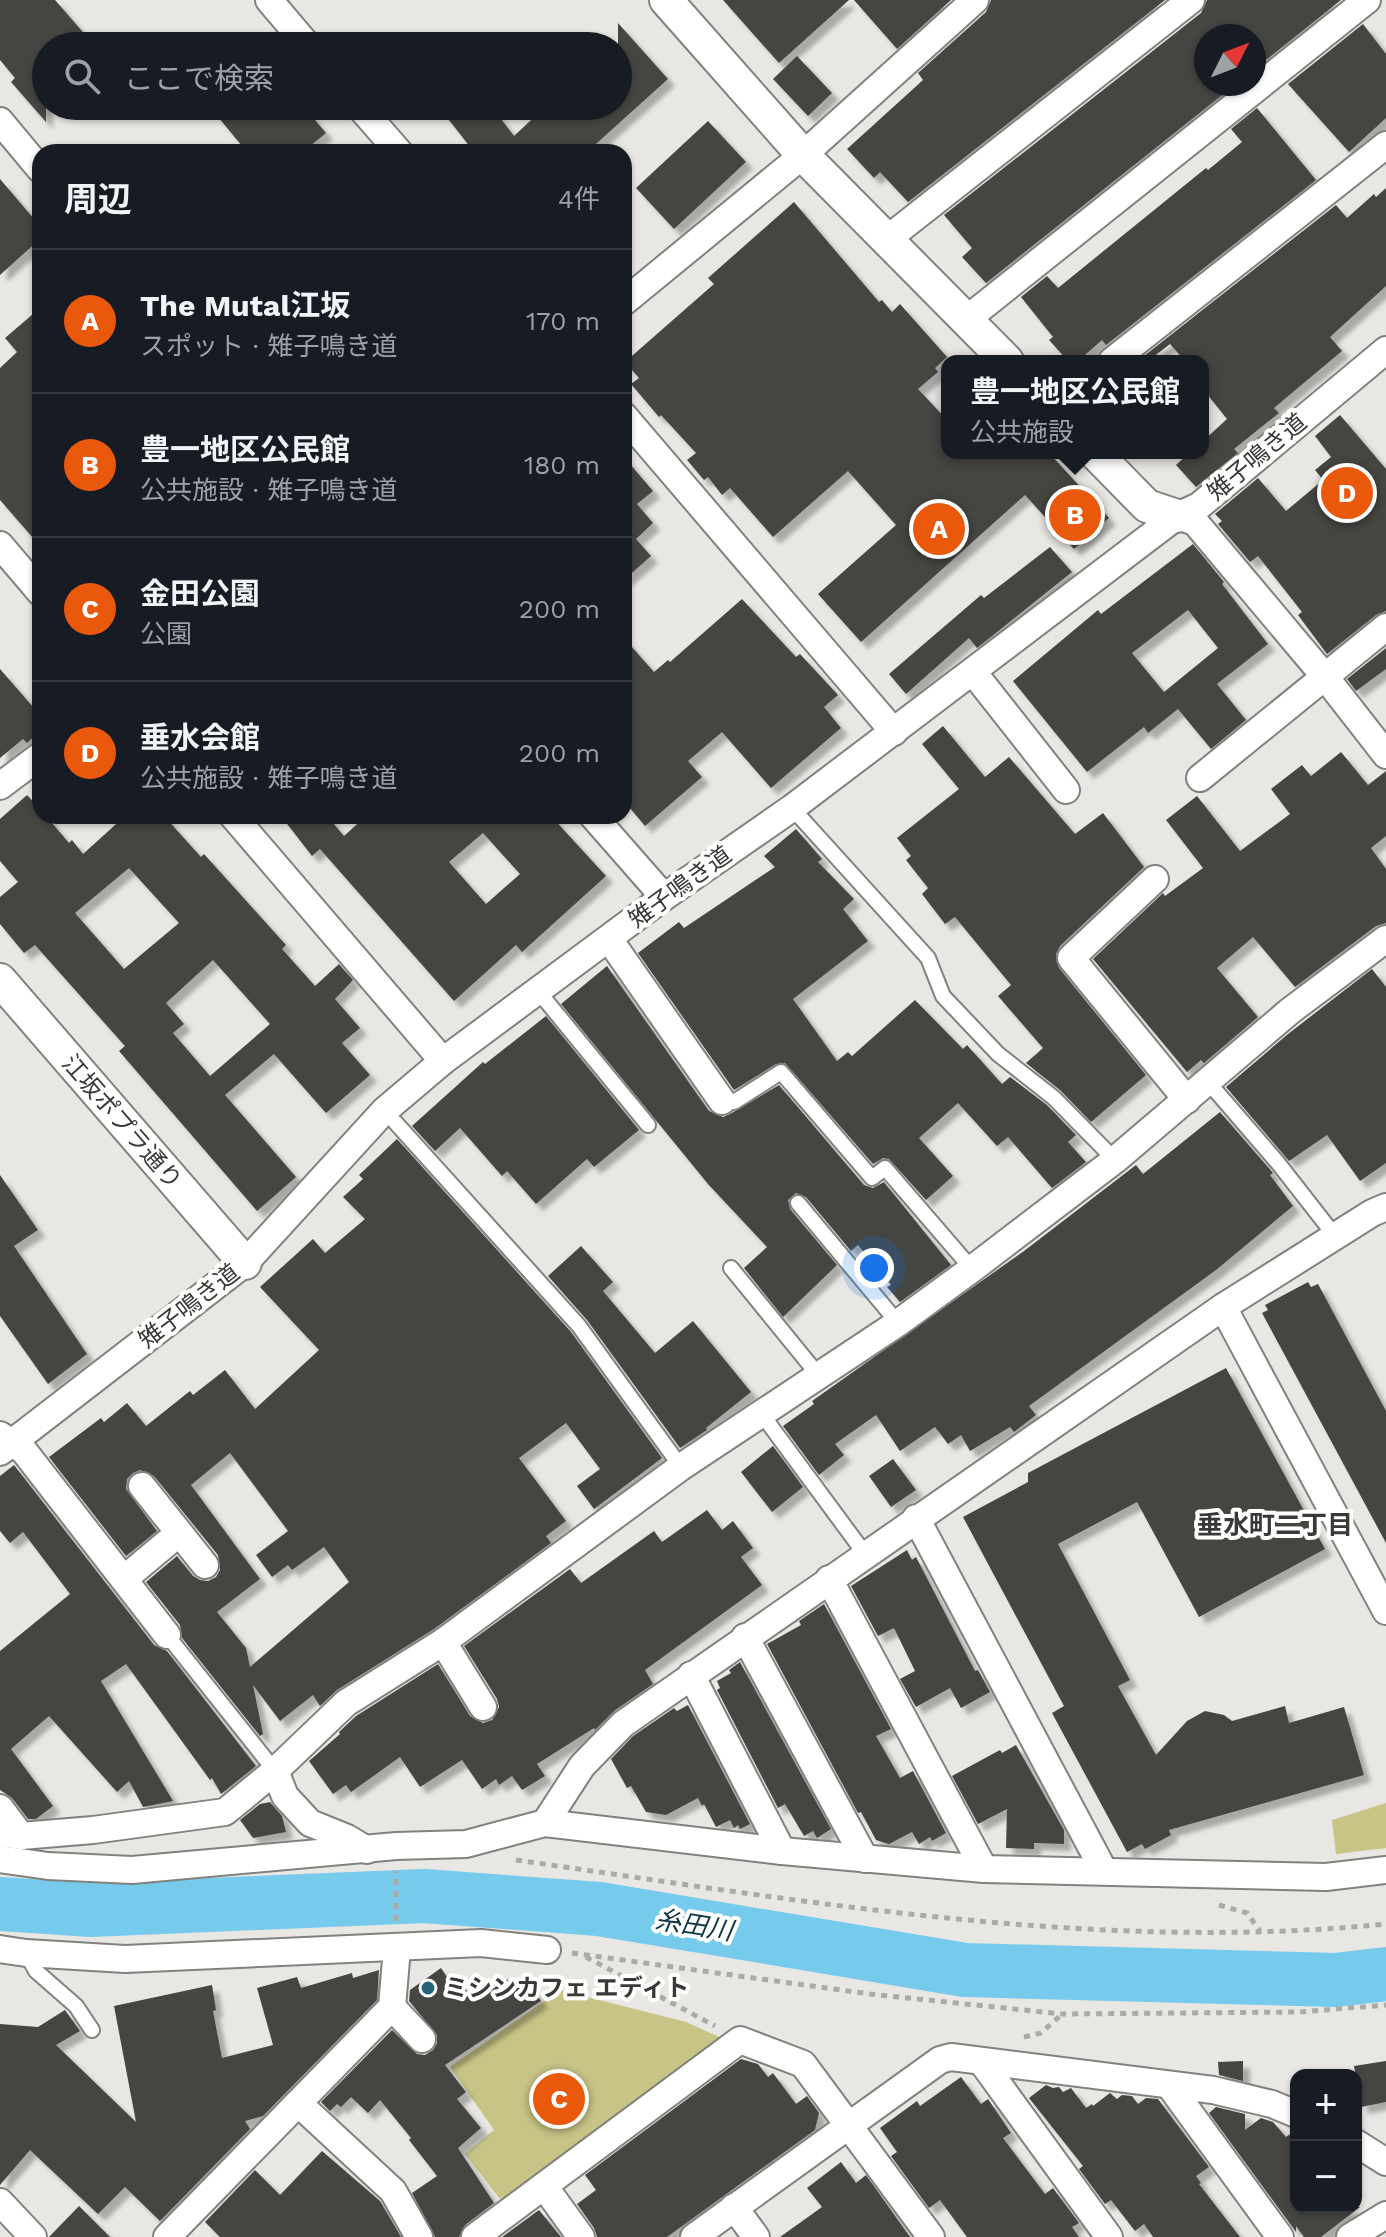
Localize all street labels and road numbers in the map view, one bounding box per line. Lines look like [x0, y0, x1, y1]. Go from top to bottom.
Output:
street label: 雉子鳴き道 [1202, 408, 1312, 506]
street label: 雉子鳴き道 [623, 840, 737, 934]
street label: 江坂ポプラ通り [56, 1049, 188, 1195]
street label: 雉子鳴き道 [133, 1258, 245, 1354]

